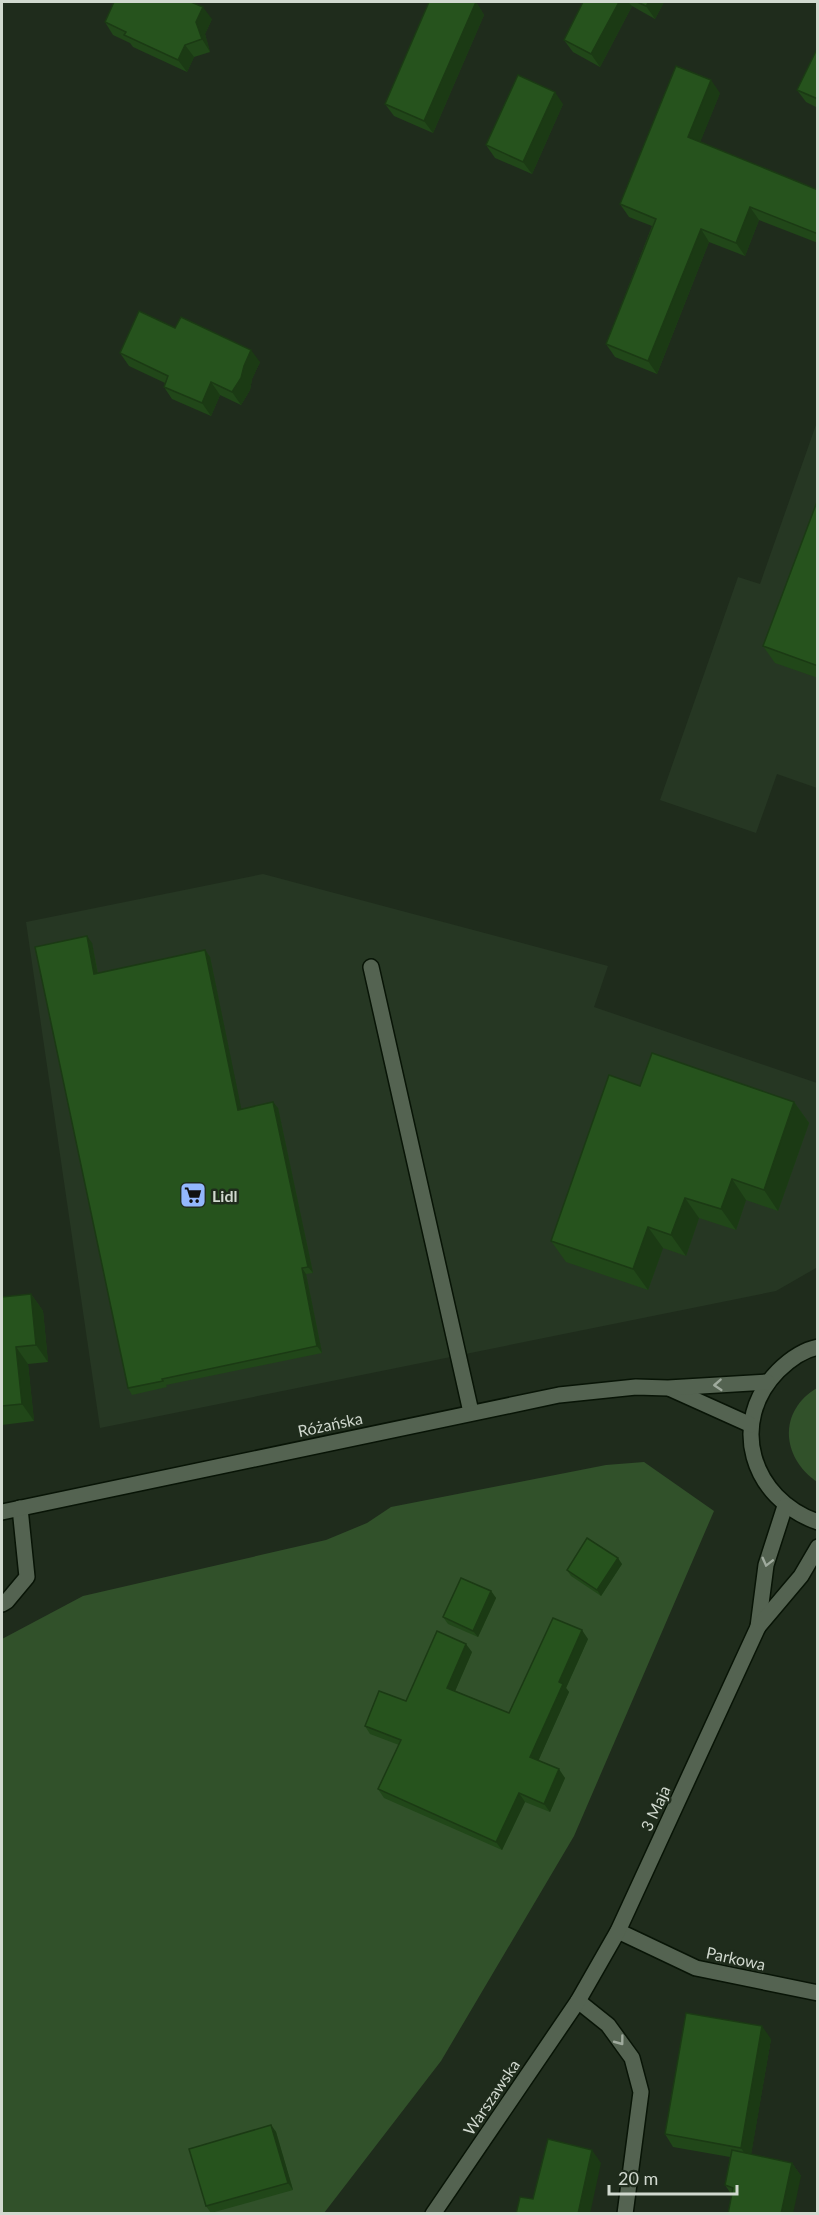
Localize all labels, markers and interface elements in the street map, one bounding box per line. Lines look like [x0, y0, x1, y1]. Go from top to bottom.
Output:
supermarket icon: Lidl [178, 1180, 208, 1210]
place label: Lidl [212, 1186, 237, 1205]
one-way arrow [713, 1378, 722, 1391]
street label: Różańska [296, 1408, 364, 1440]
one-way arrow [762, 1556, 775, 1566]
street label: 3 Maja [636, 1782, 674, 1834]
street label: Parkowa [705, 1942, 767, 1974]
one-way arrow [613, 2034, 624, 2045]
street label: Warszawska [459, 2056, 523, 2138]
scale bar [609, 2158, 736, 2196]
text: 20 m [618, 2167, 658, 2189]

